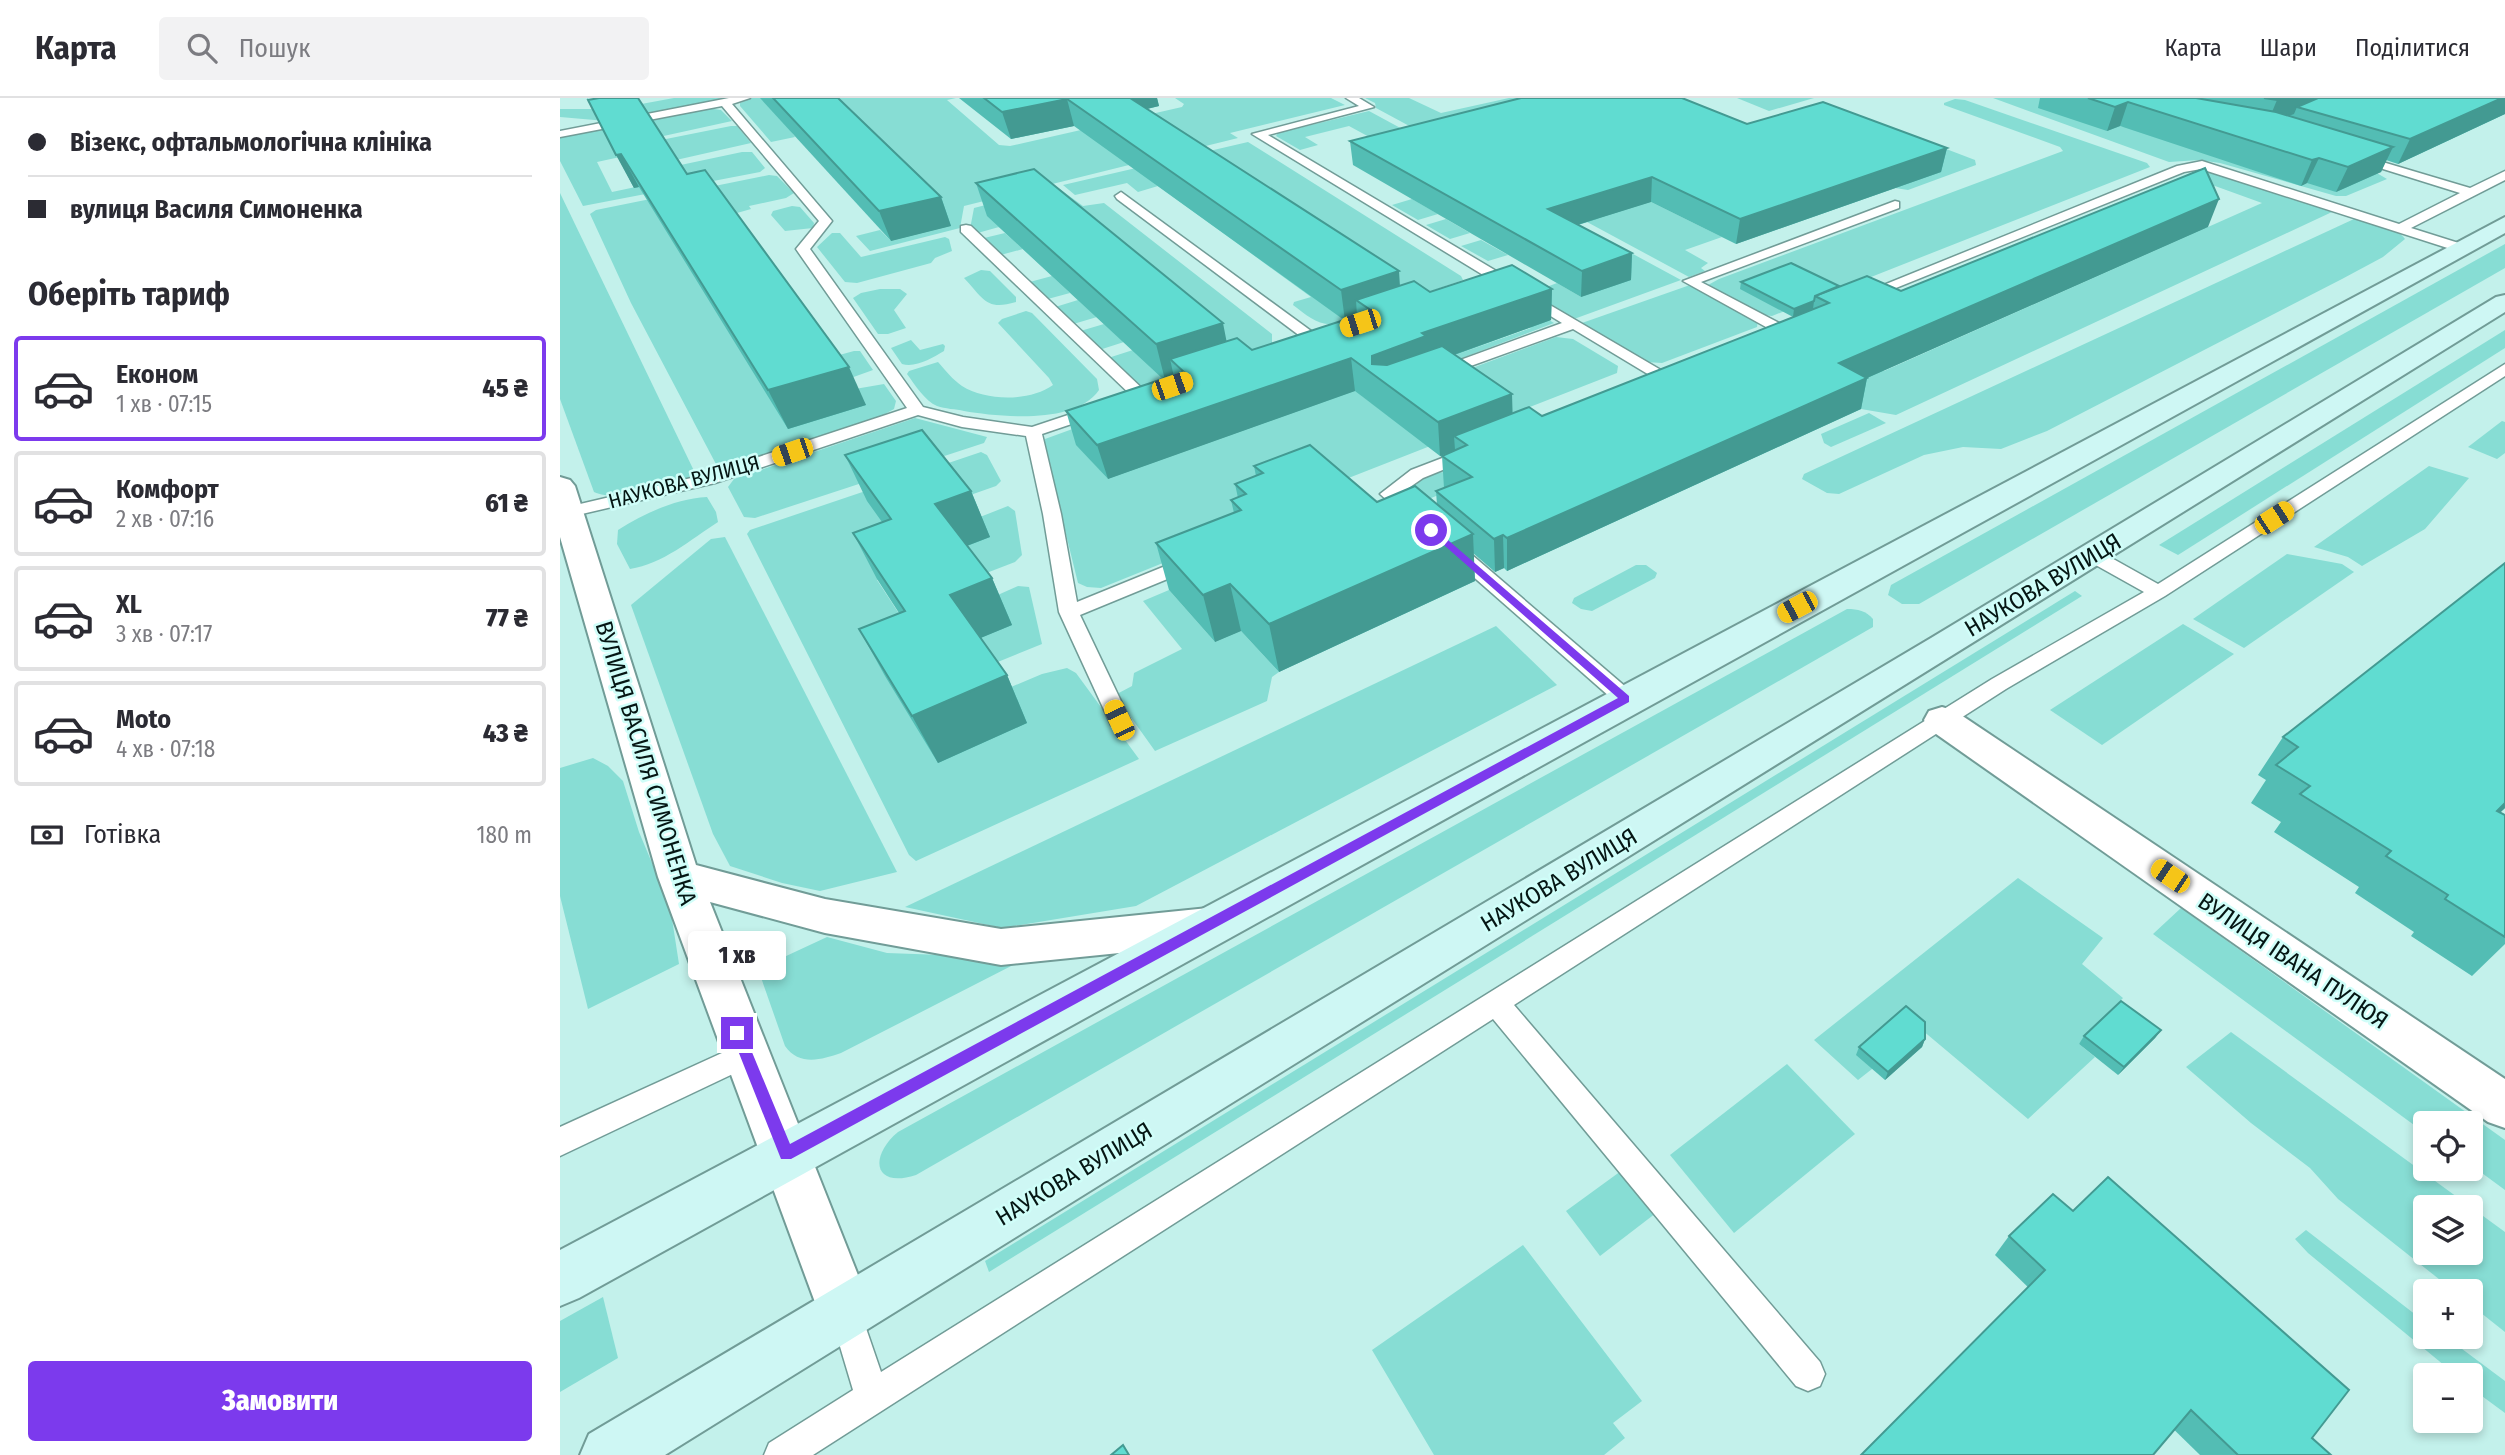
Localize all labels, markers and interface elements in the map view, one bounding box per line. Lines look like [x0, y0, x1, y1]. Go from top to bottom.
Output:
search box [159, 17, 649, 80]
text: Карта [35, 28, 117, 68]
icon: search [183, 29, 221, 67]
text: Пошук [239, 33, 310, 64]
text: Карта [2164, 34, 2222, 62]
text: Шари [2260, 34, 2317, 62]
text: Поділитися [2355, 34, 2470, 62]
text: Візекс, офтальмологічна клініка [70, 127, 432, 158]
text: вулиця Василя Симоненка [70, 194, 363, 225]
text: Оберіть тариф [28, 275, 230, 313]
car [1337, 307, 1384, 339]
icon: car [32, 357, 95, 420]
text: Економ [116, 359, 198, 390]
car [1149, 369, 1196, 403]
text: 45 ₴ [482, 373, 528, 404]
text: 1 хв · 07:15 [116, 390, 212, 418]
car [769, 435, 816, 469]
street label: НАУКОВА ВУЛИЦЯ [606, 449, 762, 515]
icon: car [32, 472, 95, 535]
text: Комфорт [116, 474, 219, 505]
text: 61 ₴ [485, 488, 528, 519]
car [2251, 498, 2298, 538]
text: 2 хв · 07:16 [116, 505, 214, 533]
route start [1415, 514, 1447, 546]
street label: НАУКОВА ВУЛИЦЯ [1960, 527, 2126, 643]
icon: car [32, 587, 95, 650]
car [1774, 588, 1821, 626]
text: XL [116, 589, 142, 620]
text: 77 ₴ [486, 603, 528, 634]
street label: ВУЛИЦЯ ВАСИЛЯ СИМОНЕНКА [589, 618, 703, 909]
text: 3 хв · 07:17 [116, 620, 212, 648]
car [1101, 697, 1138, 743]
icon: car [32, 702, 95, 765]
text: Moto [116, 704, 171, 735]
text: 43 ₴ [483, 718, 528, 749]
text: 4 хв · 07:18 [116, 735, 215, 763]
icon: cash [28, 816, 66, 854]
text: Готівка [84, 819, 161, 850]
text: 180 m [476, 821, 532, 849]
street label: НАУКОВА ВУЛИЦЯ [1476, 822, 1642, 938]
car [2147, 856, 2194, 896]
street label: ВУЛИЦЯ ІВАНА ПУЛЮЯ [2193, 887, 2393, 1035]
callout: 1 хв [688, 932, 786, 981]
text: 1 хв [718, 941, 756, 969]
route end [721, 1017, 753, 1049]
map controls [2413, 1111, 2483, 1433]
button: locate [2413, 1111, 2483, 1181]
street label: НАУКОВА ВУЛИЦЯ [991, 1116, 1157, 1232]
button: layers [2413, 1195, 2483, 1265]
button: + [2413, 1279, 2483, 1349]
button: Замовити [28, 1361, 532, 1441]
button: − [2413, 1363, 2483, 1433]

